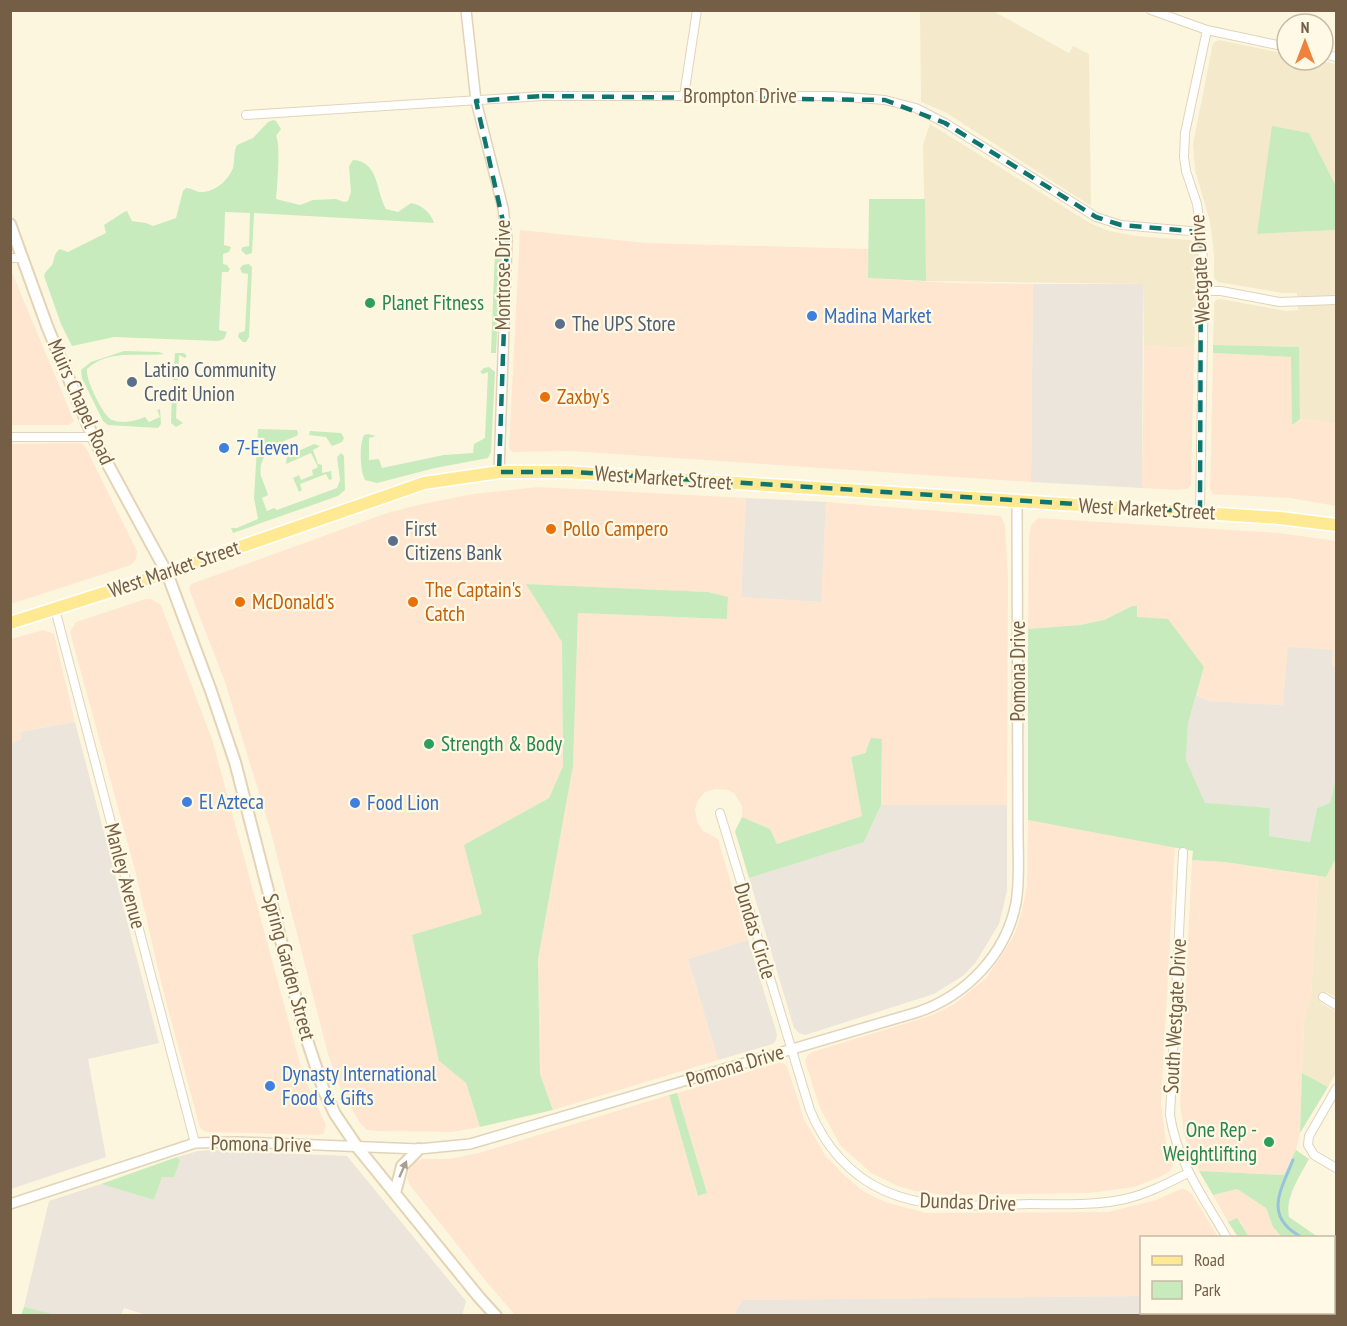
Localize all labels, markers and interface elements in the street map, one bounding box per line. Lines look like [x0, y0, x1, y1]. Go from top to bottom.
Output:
north arrow [1275, 12, 1335, 72]
text: N [1301, 17, 1309, 37]
street label: Brompton Drive [683, 82, 797, 109]
street label: Westgate Drive [1183, 214, 1216, 324]
street label: Montrose Drive [489, 220, 516, 330]
place label: Planet Fitness [382, 289, 484, 316]
marker: Planet Fitness [363, 296, 377, 310]
place label: Madina Market [824, 302, 932, 329]
marker: Madina Market [805, 309, 819, 323]
place label: The UPS Store [572, 310, 676, 337]
marker: The UPS Store [553, 317, 567, 331]
street label: Muirs Chapel Road [42, 335, 121, 469]
place label: Latino Community Credit Union [144, 356, 276, 407]
marker: Latino Community Credit Union [125, 375, 139, 389]
place label: Zaxby's [557, 383, 610, 410]
marker: Zaxby's [538, 390, 552, 404]
place label: 7-Eleven [236, 434, 299, 461]
marker: 7-Eleven [217, 441, 231, 455]
street label: West Market Street [594, 459, 733, 496]
street label: West Market Street [1078, 491, 1216, 526]
place label: First Citizens Bank [405, 515, 502, 566]
place label: Pollo Campero [563, 515, 668, 542]
marker: Pollo Campero [544, 522, 558, 536]
street label: West Market Street [105, 533, 243, 604]
marker: First Citizens Bank [386, 534, 400, 548]
place label: The Captain's Catch [425, 576, 521, 627]
place label: McDonald's [252, 588, 334, 615]
marker: McDonald's [233, 595, 247, 609]
marker: The Captain's Catch [406, 595, 420, 609]
street label: Pomona Drive [1004, 621, 1031, 721]
place label: Strength & Body [441, 730, 562, 757]
marker: Strength & Body [422, 737, 436, 751]
place label: El Azteca [199, 788, 264, 815]
place label: Food Lion [367, 789, 439, 816]
marker: El Azteca [180, 795, 194, 809]
marker: Food Lion [348, 796, 362, 810]
street label: Manley Avenue [98, 820, 153, 932]
street label: Dundas Circle [728, 879, 783, 982]
street label: Spring Garden Street [257, 891, 322, 1043]
street label: South Westgate Drive [1157, 938, 1192, 1094]
street label: Pomona Drive [683, 1038, 787, 1093]
place label: Dynasty International Food & Gifts [282, 1060, 437, 1111]
marker: Dynasty International Food & Gifts [263, 1079, 277, 1093]
place label: One Rep - Weightlifting [1163, 1116, 1257, 1167]
street label: Pomona Drive [210, 1129, 312, 1158]
marker: One Rep - Weightlifting [1262, 1135, 1276, 1149]
one-way arrow [398, 1159, 408, 1177]
street label: Dundas Drive [919, 1186, 1017, 1217]
legend [1140, 1236, 1335, 1314]
text: Road [1194, 1248, 1225, 1271]
text: Park [1194, 1278, 1221, 1301]

